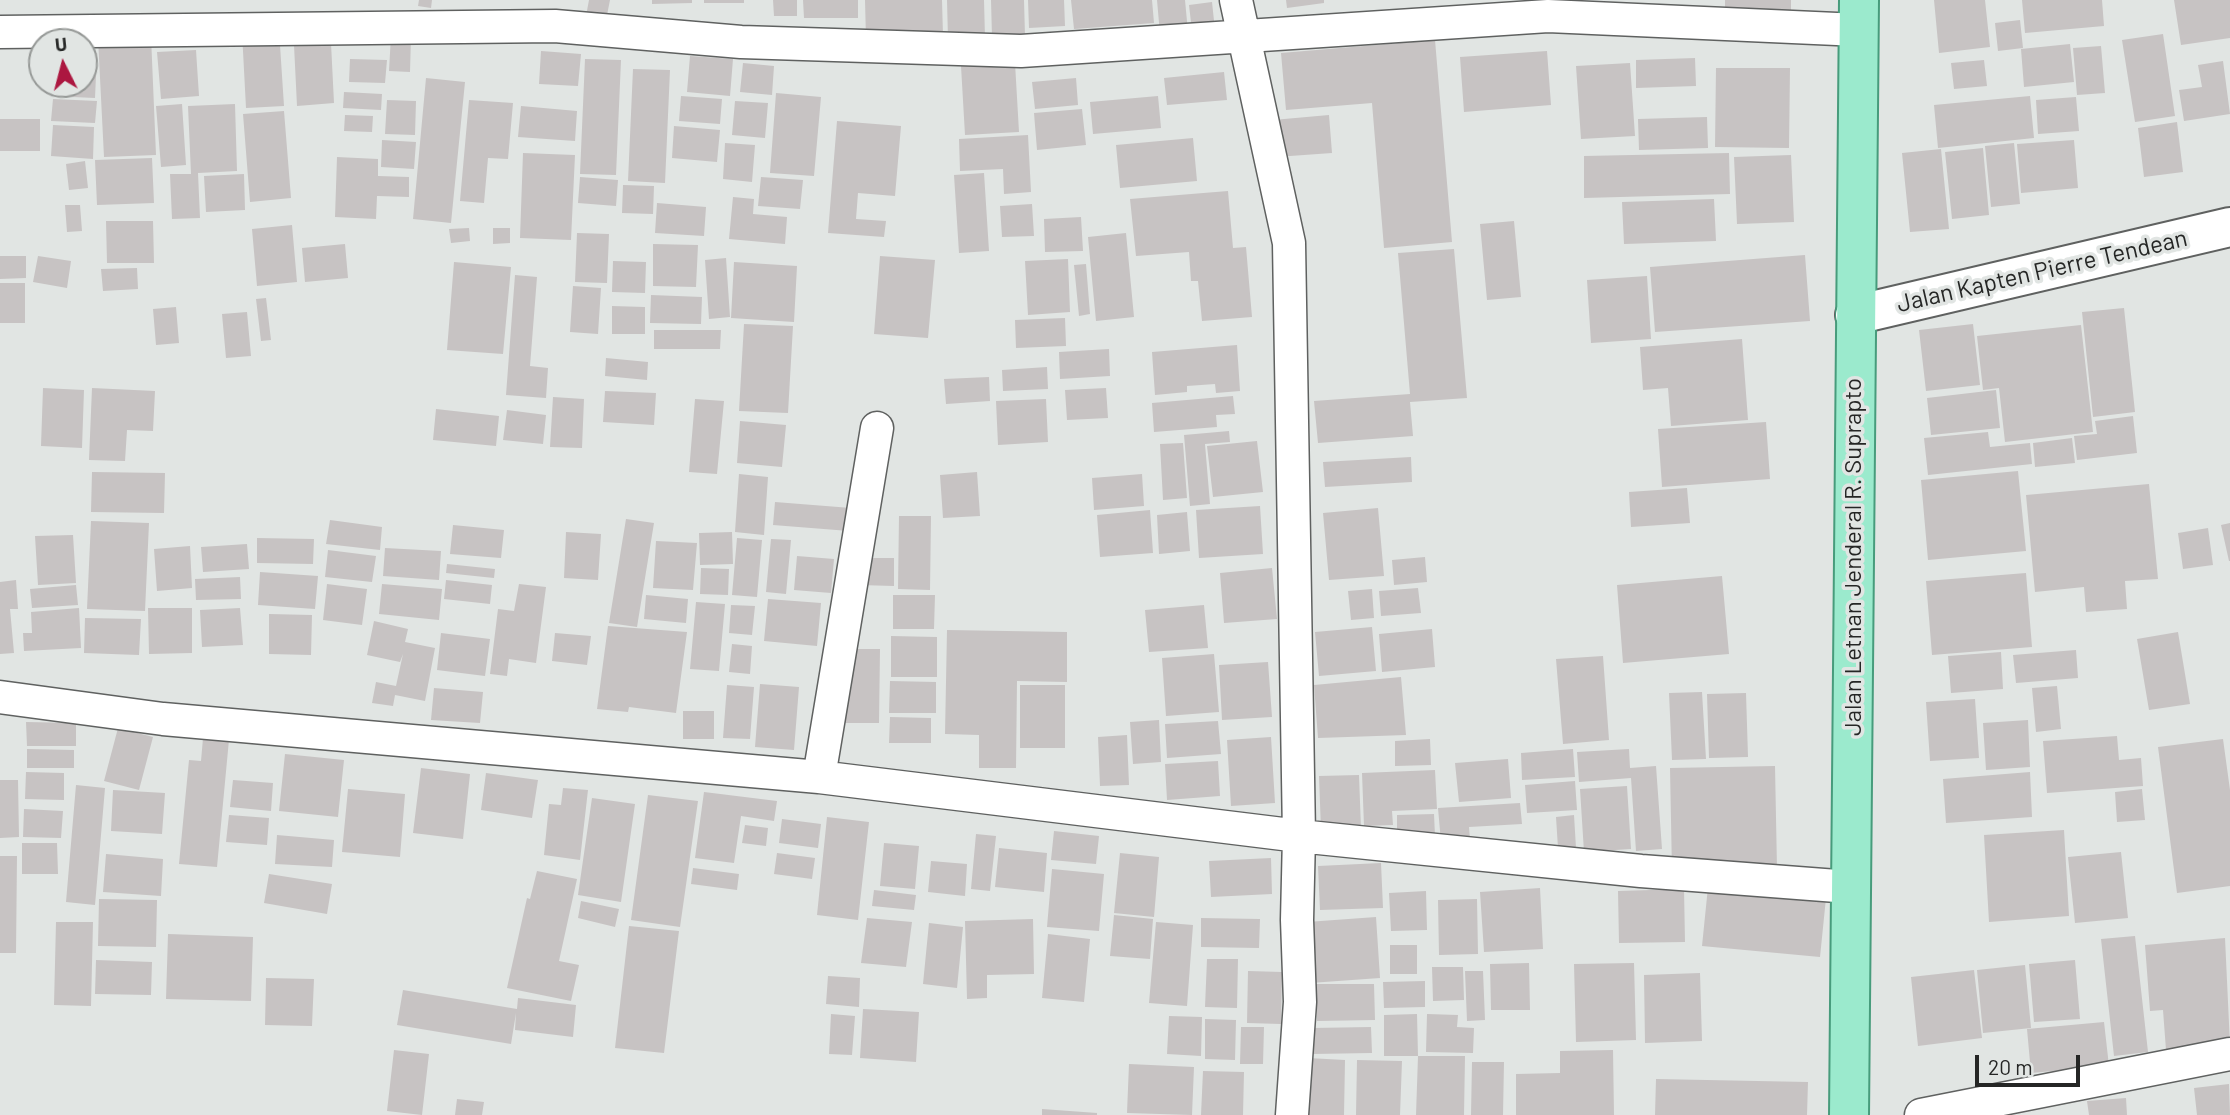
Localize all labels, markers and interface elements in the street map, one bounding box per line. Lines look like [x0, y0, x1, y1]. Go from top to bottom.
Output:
north arrow [28, 28, 98, 98]
text: U [54, 32, 68, 56]
street label: Jalan Kapten Pierre Tendean [1894, 224, 2190, 318]
street label: Jalan Letnan Jenderal R. Suprapto [1839, 378, 1867, 736]
scale bar [1978, 1042, 2083, 1086]
text: 20 m [1988, 1054, 2033, 1079]

